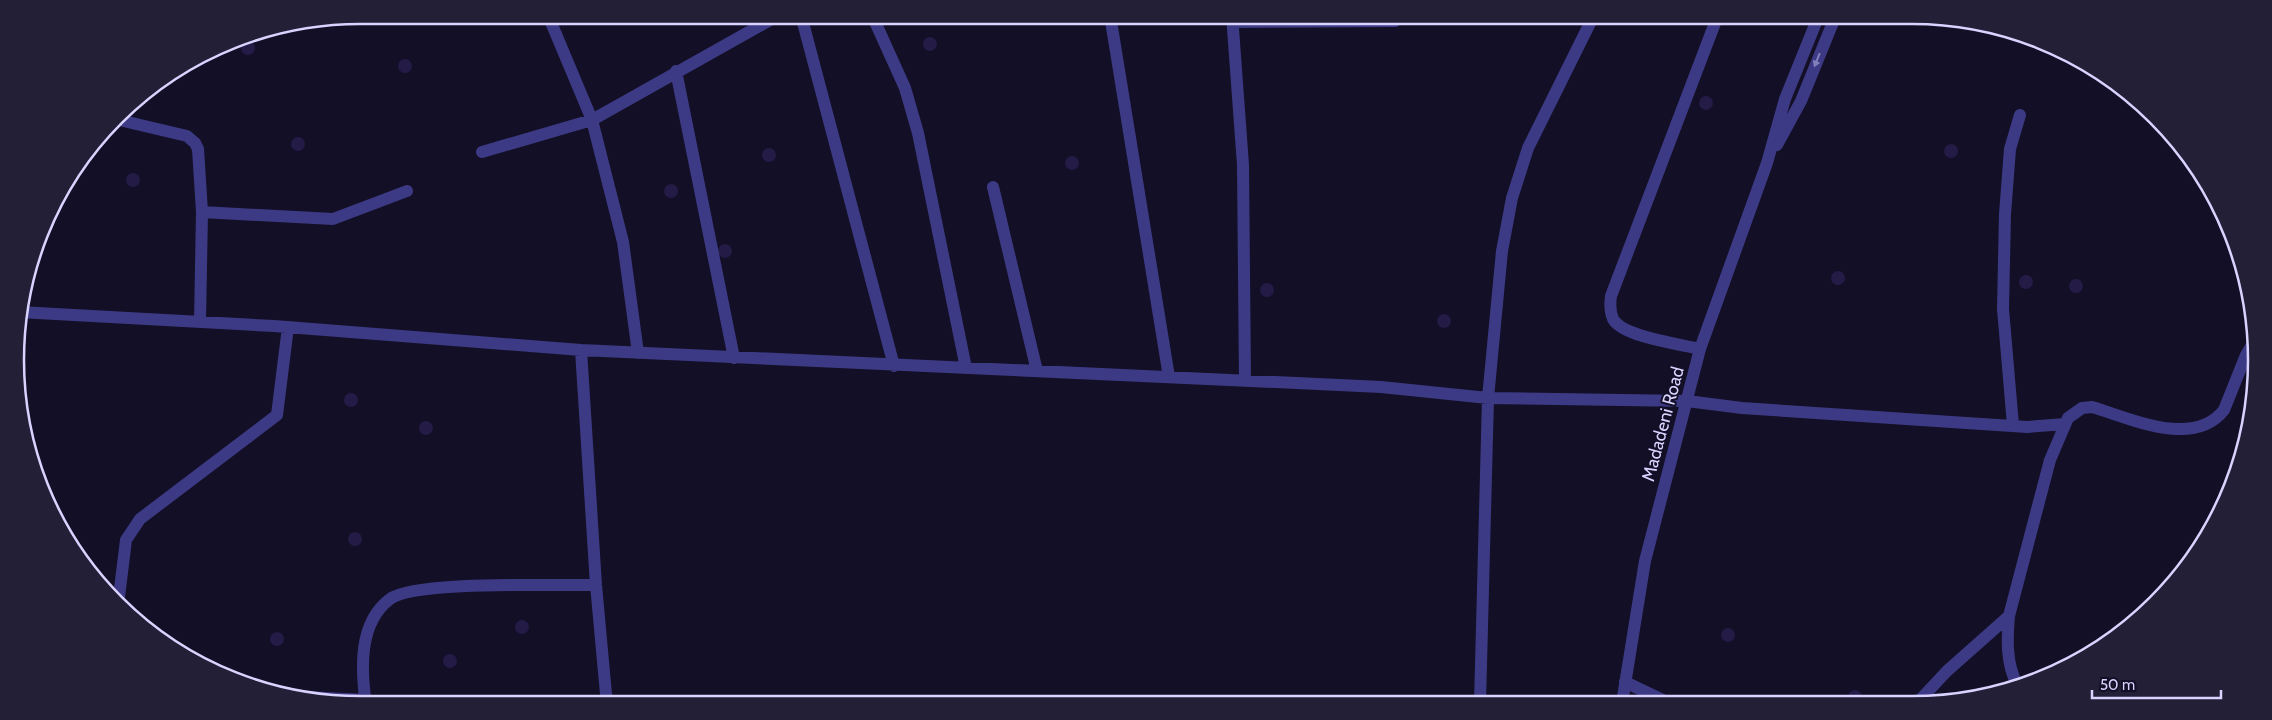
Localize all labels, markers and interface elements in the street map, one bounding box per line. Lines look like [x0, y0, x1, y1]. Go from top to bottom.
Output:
one-way arrow [1813, 53, 1821, 67]
street label: Madadeni Road [1637, 364, 1689, 484]
scale bar [2092, 668, 2221, 700]
text: 50 m [2100, 676, 2135, 694]

